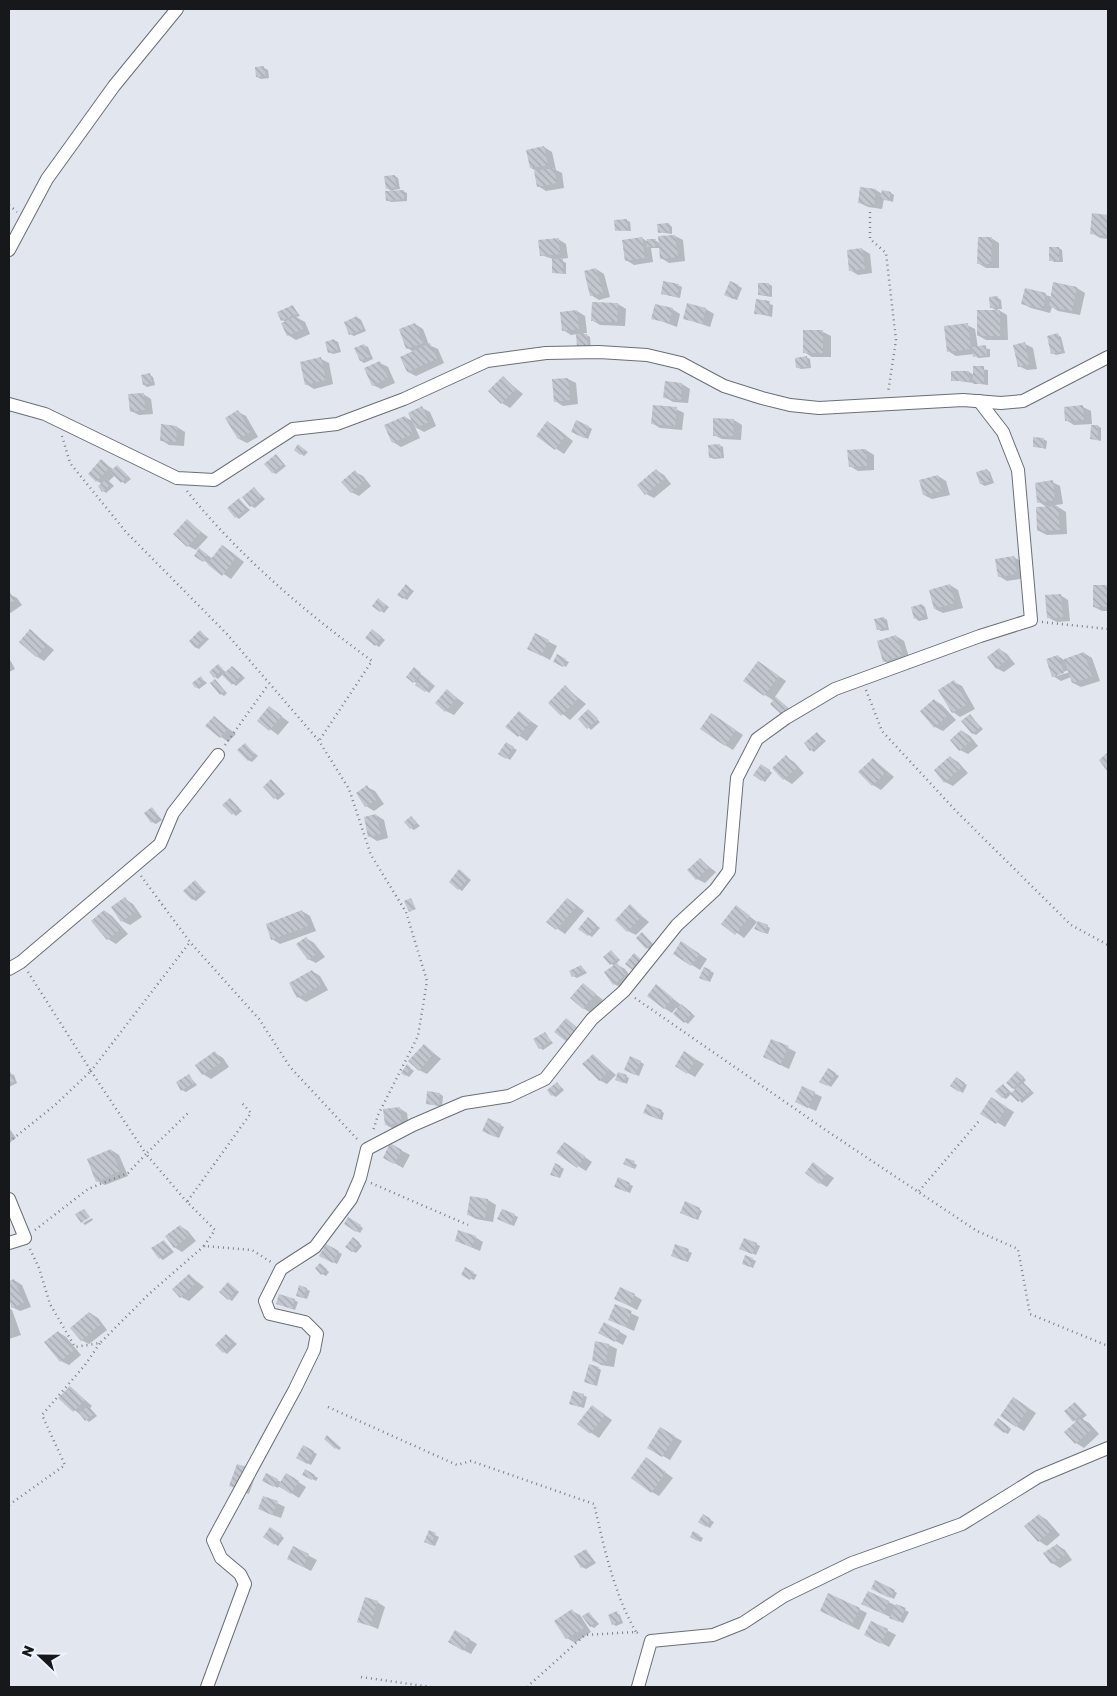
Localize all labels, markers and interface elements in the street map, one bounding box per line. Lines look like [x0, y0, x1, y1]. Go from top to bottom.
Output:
north arrow [15, 1631, 65, 1681]
text: N [18, 1643, 37, 1659]

